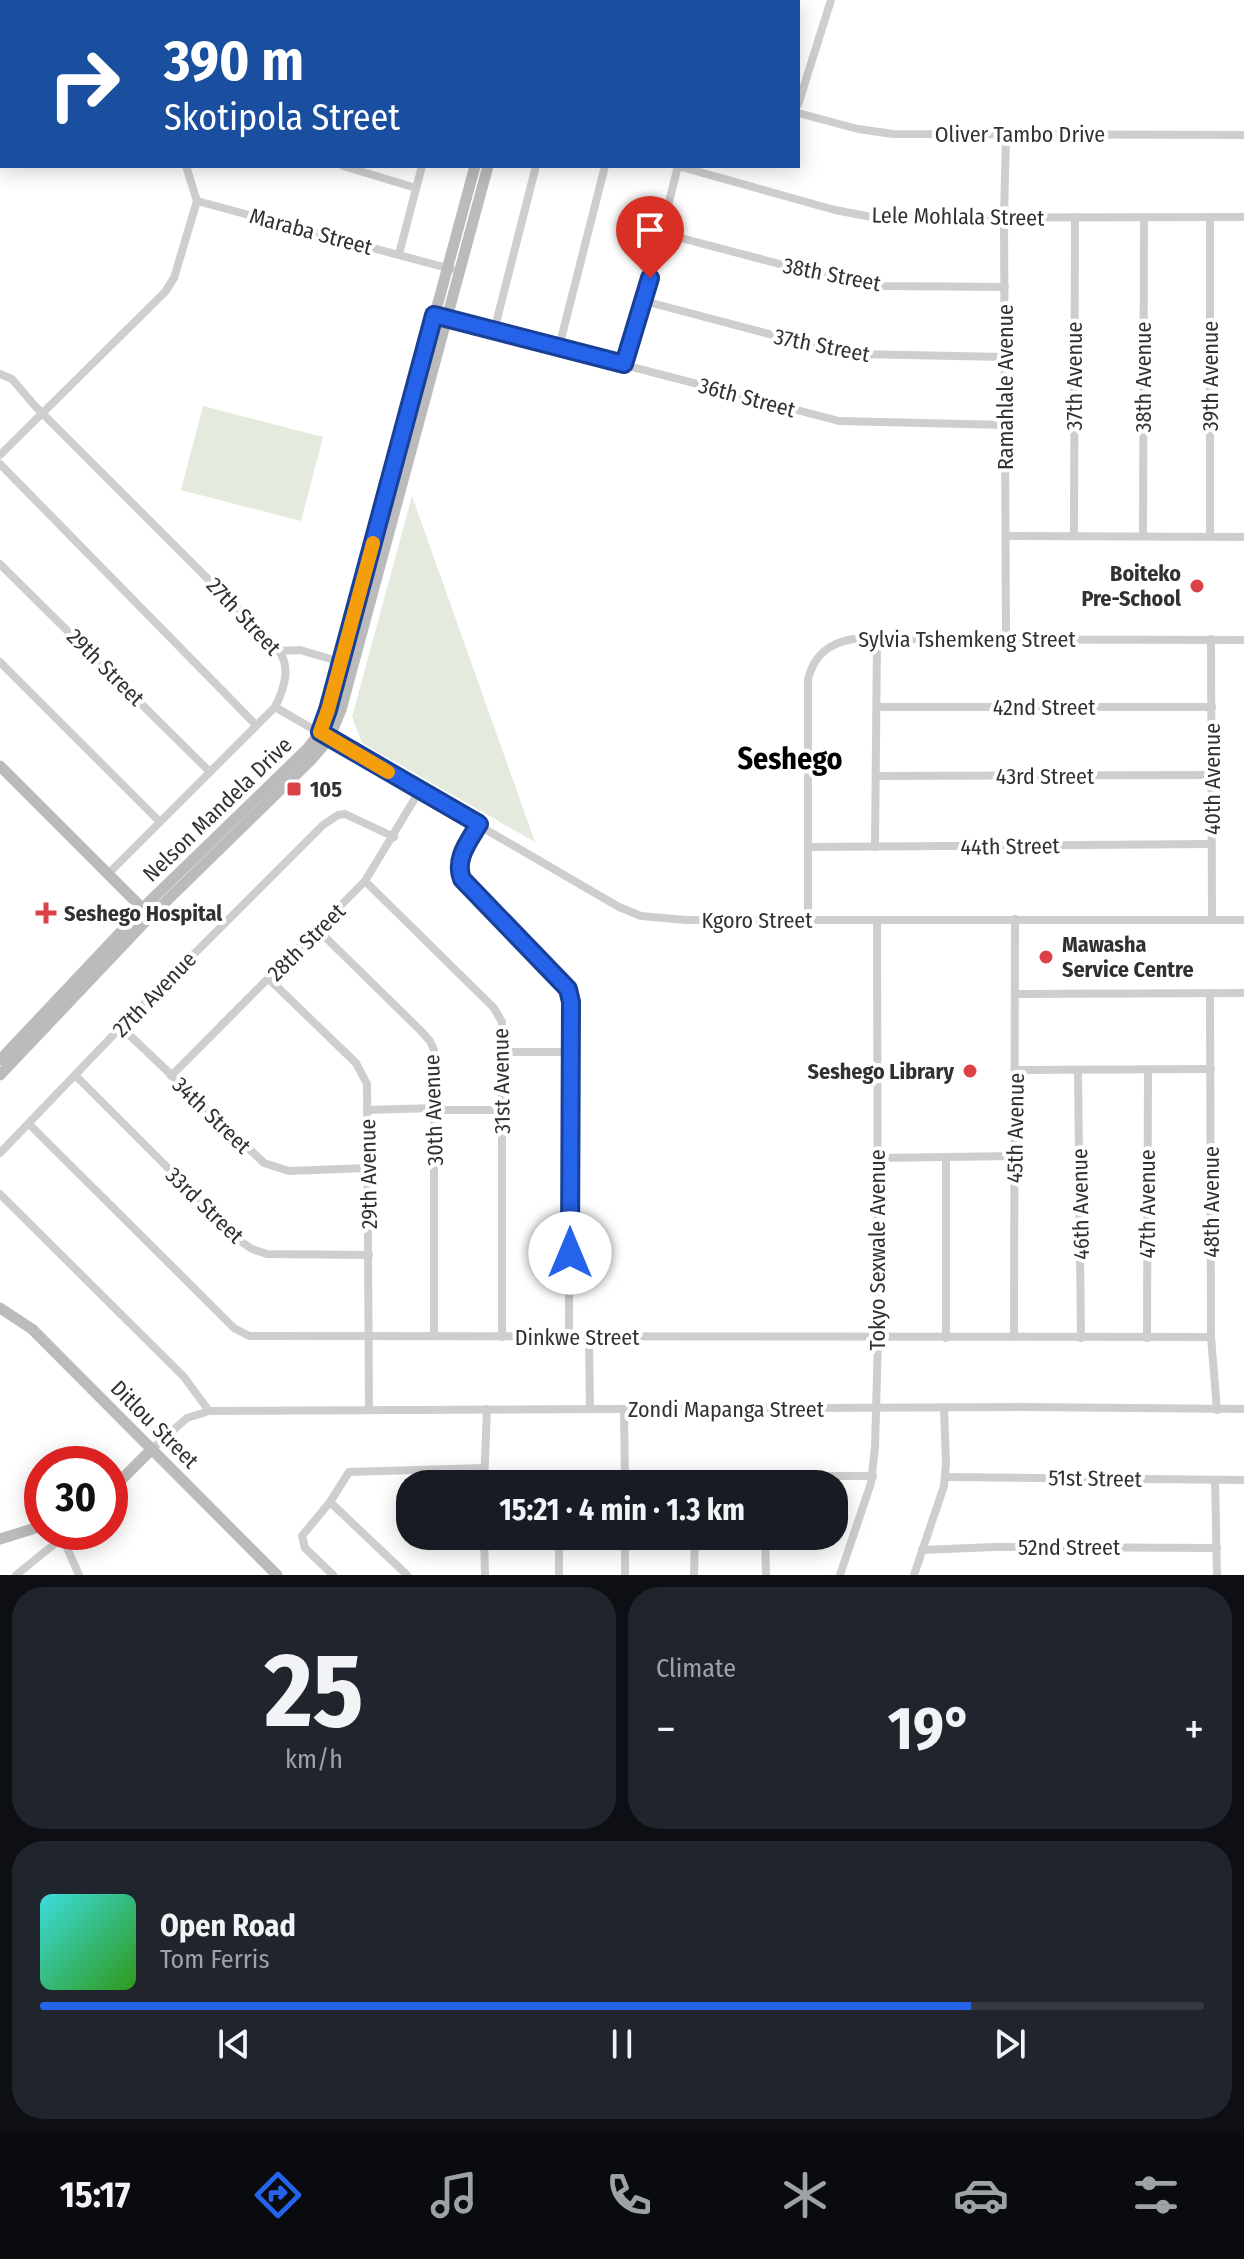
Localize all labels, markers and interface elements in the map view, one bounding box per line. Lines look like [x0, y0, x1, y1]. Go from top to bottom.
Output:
text: 390 m [164, 28, 304, 95]
icon: right [32, 32, 136, 136]
text: Skotipola Street [164, 96, 400, 140]
street label: Oliver Tambo Drive [935, 121, 1105, 148]
pin [616, 196, 684, 278]
street label: Lele Mohlala Street [871, 201, 1045, 232]
street label: Maraba Street [247, 202, 376, 261]
icon: arrive [628, 208, 672, 252]
street label: 38th Street [781, 252, 884, 297]
street label: Ramahlale Avenue [992, 304, 1019, 470]
street label: 39th Avenue [1197, 321, 1224, 431]
street label: 37th Avenue [1061, 322, 1088, 430]
street label: 38th Avenue [1130, 322, 1157, 433]
street label: 37th Street [772, 323, 873, 368]
street label: 36th Street [696, 372, 799, 424]
place label: Boiteko Pre-School [1081, 560, 1182, 612]
street label: 27th Street [201, 572, 287, 661]
marker: Boiteko Pre-School [1188, 577, 1206, 595]
street label: 29th Street [61, 623, 151, 712]
street label: Sylvia Tshemkeng Street [858, 626, 1076, 653]
street label: 42nd Street [993, 694, 1096, 721]
street label: 40th Avenue [1199, 723, 1226, 835]
street label: Nelson Mandela Drive [137, 731, 297, 887]
district label: Seshego [737, 741, 843, 777]
street label: 43rd Street [996, 763, 1095, 790]
place label: 105 [310, 776, 342, 803]
marker: 105 [285, 780, 303, 798]
street label: 44th Street [960, 832, 1061, 861]
street label: 28th Street [262, 897, 351, 987]
place label: Seshego Hospital [64, 900, 223, 927]
marker: Seshego Hospital [35, 902, 57, 924]
street label: Kgoro Street [702, 907, 813, 934]
place label: Mawasha Service Centre [1062, 931, 1194, 983]
street label: 27th Avenue [107, 946, 202, 1043]
marker: Mawasha Service Centre [1037, 948, 1055, 966]
street label: 31st Avenue [487, 1028, 516, 1134]
street label: 30th Avenue [418, 1054, 449, 1166]
place label: Seshego Library [808, 1058, 955, 1085]
marker: Seshego Library [961, 1062, 979, 1080]
street label: 34th Street [167, 1071, 257, 1160]
street label: 45th Avenue [1001, 1073, 1030, 1183]
street label: 29th Avenue [354, 1119, 383, 1229]
street label: 48th Avenue [1198, 1146, 1225, 1258]
street label: 46th Avenue [1066, 1148, 1095, 1260]
street label: Tokyo Sexwale Avenue [864, 1149, 891, 1351]
street label: 47th Avenue [1134, 1149, 1161, 1259]
street label: 33rd Street [160, 1162, 250, 1250]
position arrow [528, 1211, 612, 1295]
street label: Dinkwe Street [515, 1324, 640, 1351]
street label: Ditlou Street [105, 1375, 205, 1475]
street label: Zondi Mapanga Street [628, 1396, 825, 1423]
speed limit sign: 30 [24, 1446, 128, 1550]
street label: 51st Street [1048, 1464, 1143, 1493]
text: 15:21 · 4 min · 1.3 km [499, 1492, 745, 1528]
street label: 52nd Street [1018, 1534, 1121, 1561]
text: 25 [264, 1629, 364, 1754]
text: Climate [656, 1653, 736, 1684]
text: 19° [888, 1693, 972, 1765]
text: − [656, 1703, 676, 1756]
text: + [1184, 1703, 1204, 1756]
text: km/h [285, 1744, 343, 1775]
text: Open Road [160, 1908, 296, 1944]
text: Tom Ferris [160, 1944, 270, 1975]
icon: previous [212, 2022, 256, 2066]
icon: pause [600, 2022, 644, 2066]
icon: next [988, 2022, 1032, 2066]
icon: directions [250, 2167, 306, 2223]
icon: music [426, 2167, 482, 2223]
icon: phone [601, 2167, 657, 2223]
icon: climate [777, 2167, 833, 2223]
icon: car [953, 2167, 1009, 2223]
icon: filters [1128, 2167, 1184, 2223]
text: 15:17 [60, 2173, 130, 2217]

